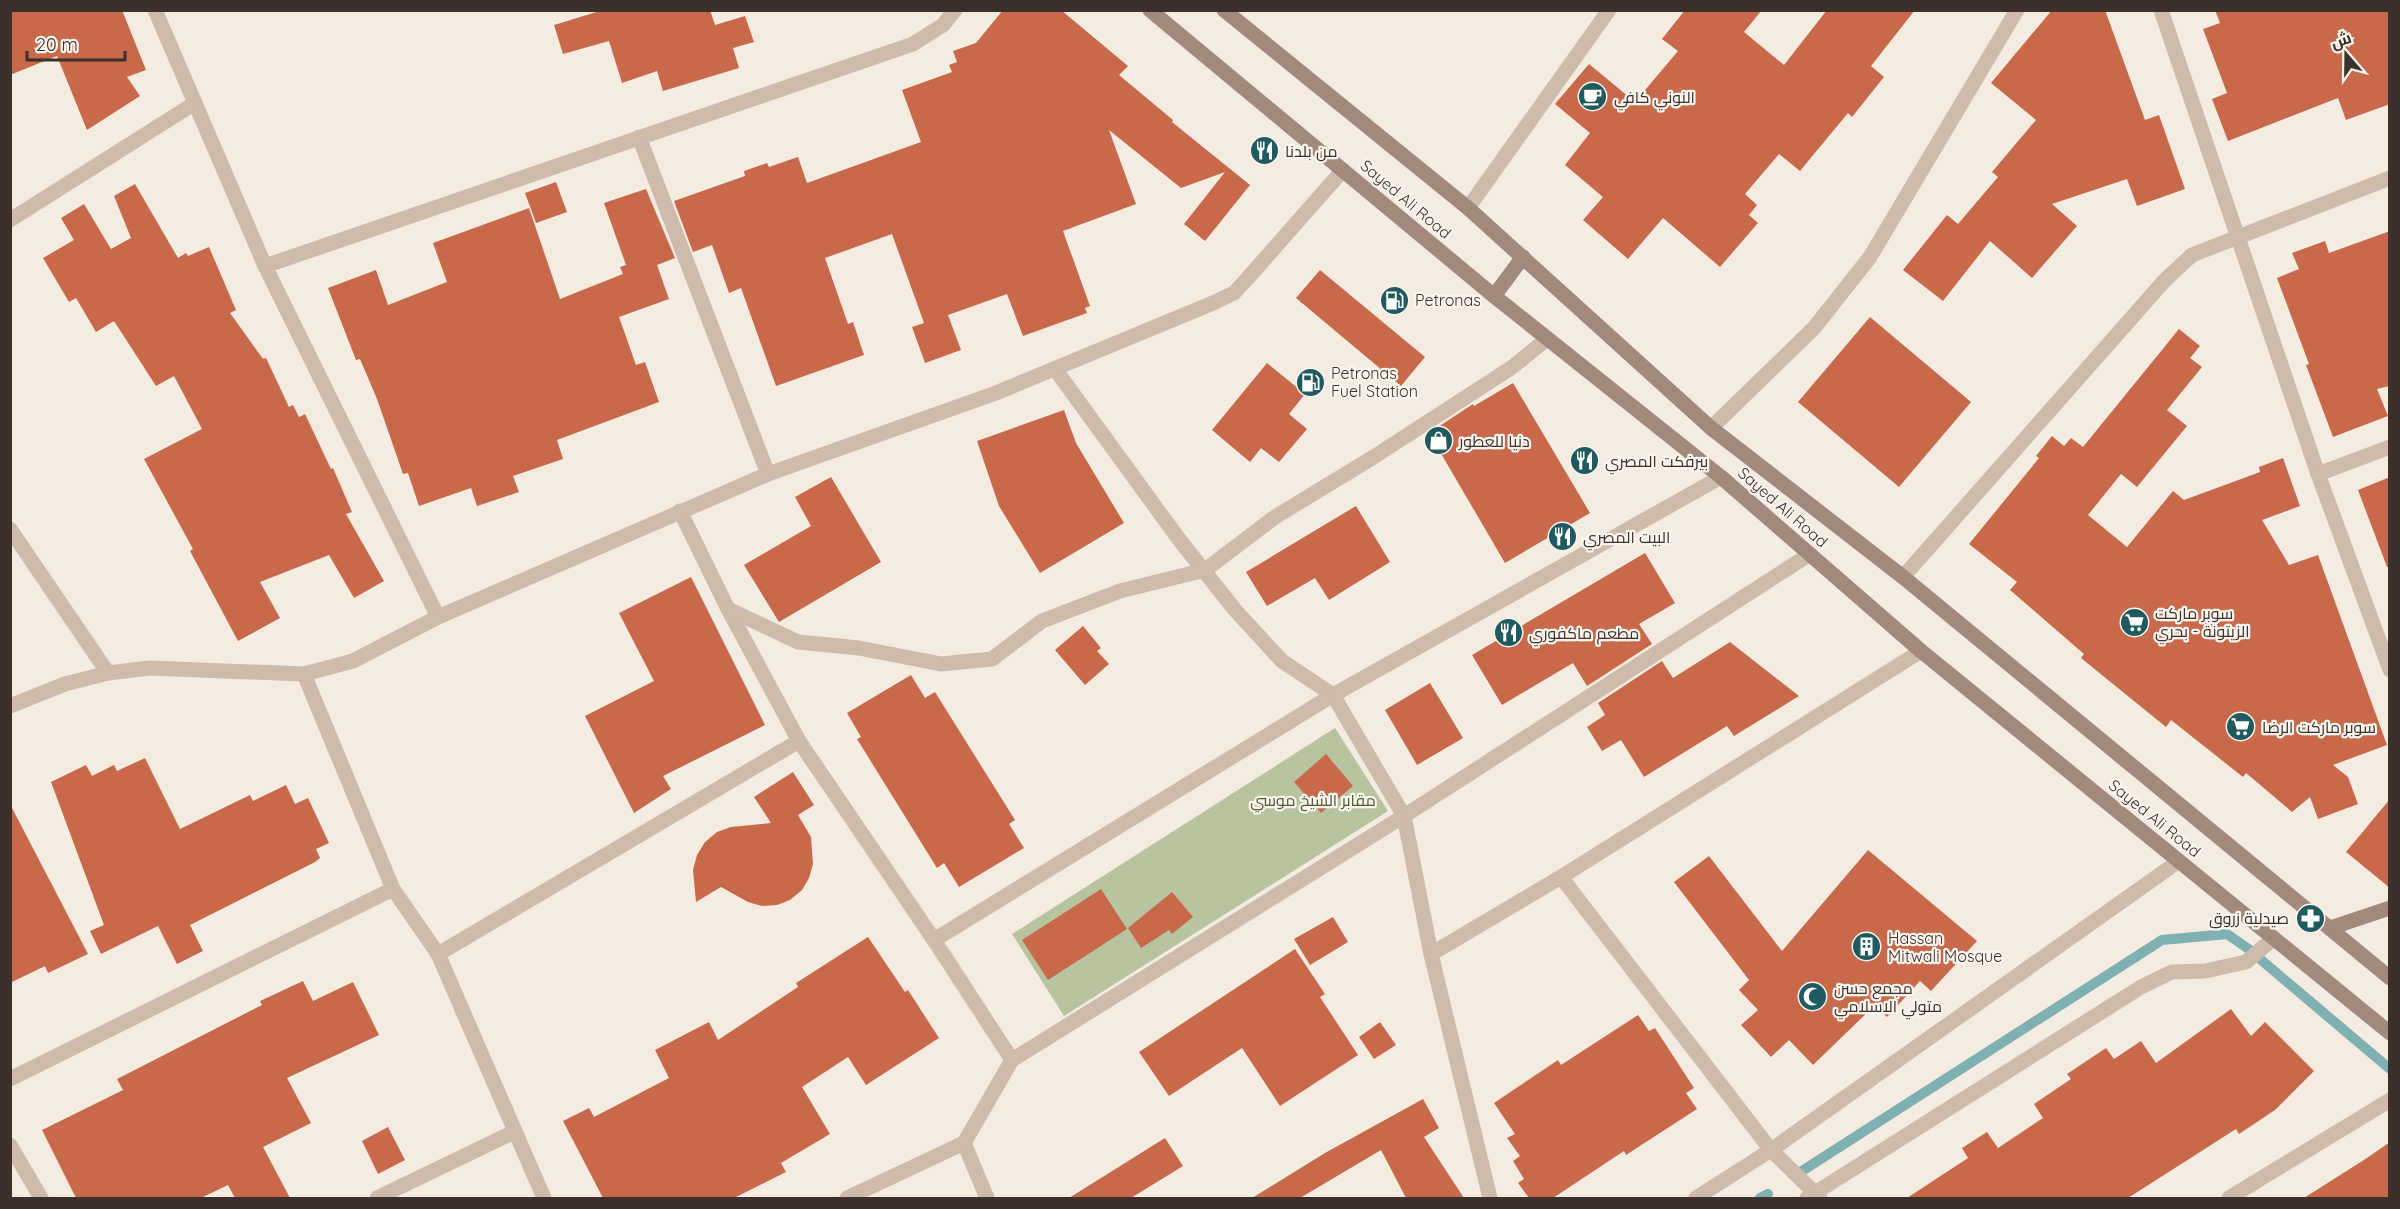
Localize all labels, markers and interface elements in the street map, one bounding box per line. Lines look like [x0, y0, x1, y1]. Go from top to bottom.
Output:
scale bar [27, 24, 124, 62]
north arrow [2316, 24, 2376, 84]
text: ش [2328, 27, 2354, 53]
text: 20 m [36, 33, 78, 56]
cafe icon: النوني كافي [1577, 81, 1609, 113]
place label: النوني كافي [1614, 87, 1695, 111]
restaurant icon: من بلدنا [1248, 135, 1280, 167]
place label: من بلدنا [1285, 141, 1338, 162]
street label: Sayed Ali Road [1357, 155, 1455, 243]
fuel station icon: Petronas [1378, 284, 1410, 316]
place label: Petronas [1415, 290, 1481, 310]
place label: Petronas Fuel Station [1331, 363, 1418, 401]
fuel station icon: Petronas Fuel Station [1294, 366, 1326, 398]
shop icon: دنيا للعطور [1422, 425, 1454, 457]
place label: دنيا للعطور [1458, 431, 1530, 451]
restaurant icon: بيرفكت المصري [1568, 445, 1600, 477]
place label: بيرفكت المصري [1605, 451, 1708, 475]
street label: Sayed Ali Road [1734, 463, 1832, 551]
restaurant icon: البيت المصري [1546, 521, 1578, 553]
place label: البيت المصري [1583, 527, 1670, 551]
place label: سوبر ماركت الزيتونة - بحري [2155, 603, 2250, 645]
supermarket icon: سوبر ماركت الزيتونة - بحري [2118, 606, 2150, 638]
restaurant icon: مطعم ماكفوري [1492, 617, 1524, 649]
place label: مطعم ماكفوري [1529, 623, 1639, 647]
supermarket icon: سوبر ماركت الرضا [2225, 711, 2257, 743]
place label: سوبر ماركت الرضا [2262, 717, 2376, 737]
street label: Sayed Ali Road [2105, 775, 2205, 861]
park label: مقابر الشيخ موسي [1250, 790, 1376, 813]
pharmacy icon: صيدلية زروق [2294, 902, 2326, 934]
place label: صيدلية زروق [2209, 908, 2289, 929]
place label: Hassan Mitwali Mosque [1888, 928, 2002, 966]
building icon: Hassan Mitwali Mosque [1851, 931, 1883, 963]
place label: مجمع حسن متولي الاسلامي [1834, 978, 1942, 1020]
mosque icon: مجمع حسن متولي الاسلامي [1797, 981, 1829, 1013]

